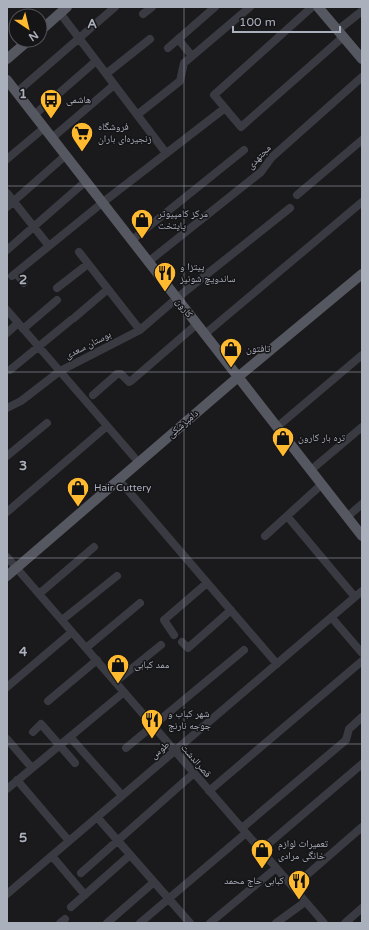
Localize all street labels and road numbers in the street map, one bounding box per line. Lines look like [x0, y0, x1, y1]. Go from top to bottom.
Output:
street label: مجتهدی [244, 142, 274, 172]
street label: کارون [173, 296, 195, 320]
street label: بوستان سعدی [63, 328, 113, 362]
street label: دامپزشکی [165, 407, 201, 441]
street label: طوس [148, 738, 172, 761]
street label: قصرالدشت [178, 742, 214, 780]

